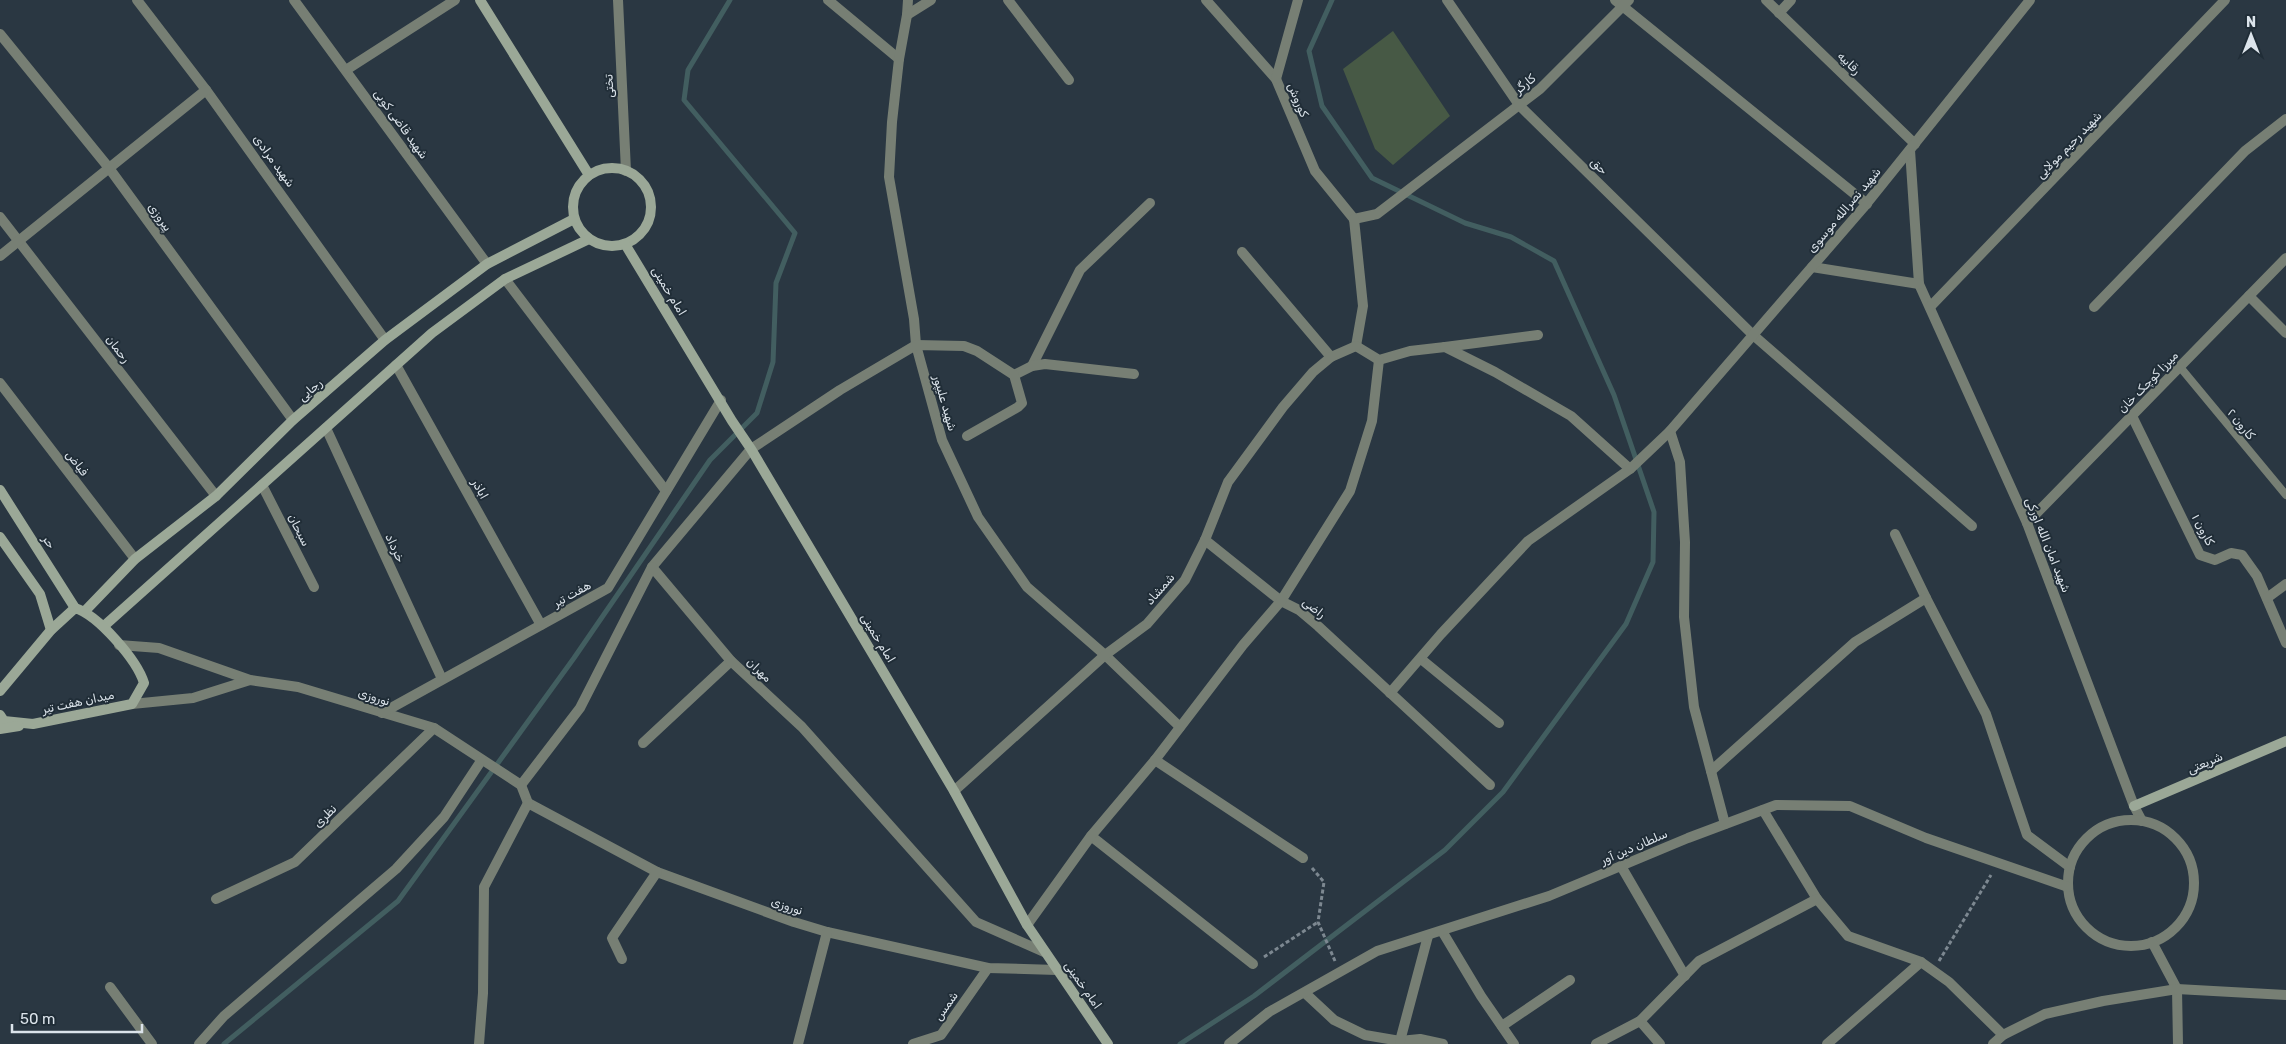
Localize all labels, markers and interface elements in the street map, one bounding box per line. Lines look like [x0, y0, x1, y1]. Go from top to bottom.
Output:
north arrow [2226, 10, 2276, 60]
text: N [2246, 14, 2256, 31]
street label: رقابیه [1834, 49, 1863, 78]
street label: کارگر [1511, 71, 1539, 98]
street label: تختی [601, 74, 618, 98]
street label: کوروش [1284, 81, 1311, 120]
street label: شهید قاضی کوبی [370, 86, 431, 162]
street label: شهید رحیم مولایی [2033, 108, 2105, 182]
street label: شهید مرادی [250, 132, 298, 190]
street label: حق [1587, 155, 1610, 178]
street label: شهید نصرالله موسوی [1804, 165, 1885, 256]
street label: پیروزی [144, 200, 175, 234]
street label: امام خمینی [647, 264, 689, 319]
street label: رحمان [102, 332, 133, 366]
street label: میرزا کوچک خان [2115, 348, 2182, 416]
street label: شهید علیپور [929, 372, 960, 433]
street label: رجایی [295, 376, 326, 405]
street label: کارون ۲ [2224, 406, 2258, 443]
street label: فیاض [63, 448, 91, 479]
street label: اباذر [467, 476, 491, 502]
street label: شهید امان الله اورکی [2022, 495, 2073, 595]
street label: سبحان [285, 512, 313, 548]
street label: کارون ۱ [2188, 512, 2217, 549]
street label: خرداد [381, 531, 408, 565]
street label: حر [38, 532, 58, 552]
street label: شمشاد [1142, 570, 1178, 608]
street label: هفت تیر [550, 578, 594, 611]
street label: راضی [1299, 595, 1328, 622]
street label: امام خمینی [856, 611, 898, 666]
street label: مهران [743, 655, 775, 686]
street label: نوروزی [356, 686, 392, 709]
street label: میدان هفت تیر [40, 687, 116, 718]
street label: شریعتی [2185, 749, 2225, 778]
street label: نظری [311, 802, 340, 831]
street label: سلطان دین آور [1597, 827, 1670, 869]
street label: نوروزی [769, 894, 805, 919]
street label: امام خمینی [1060, 959, 1104, 1013]
street label: شمس [931, 989, 961, 1023]
scale bar [12, 1002, 142, 1034]
text: 50 m [20, 1010, 55, 1028]

